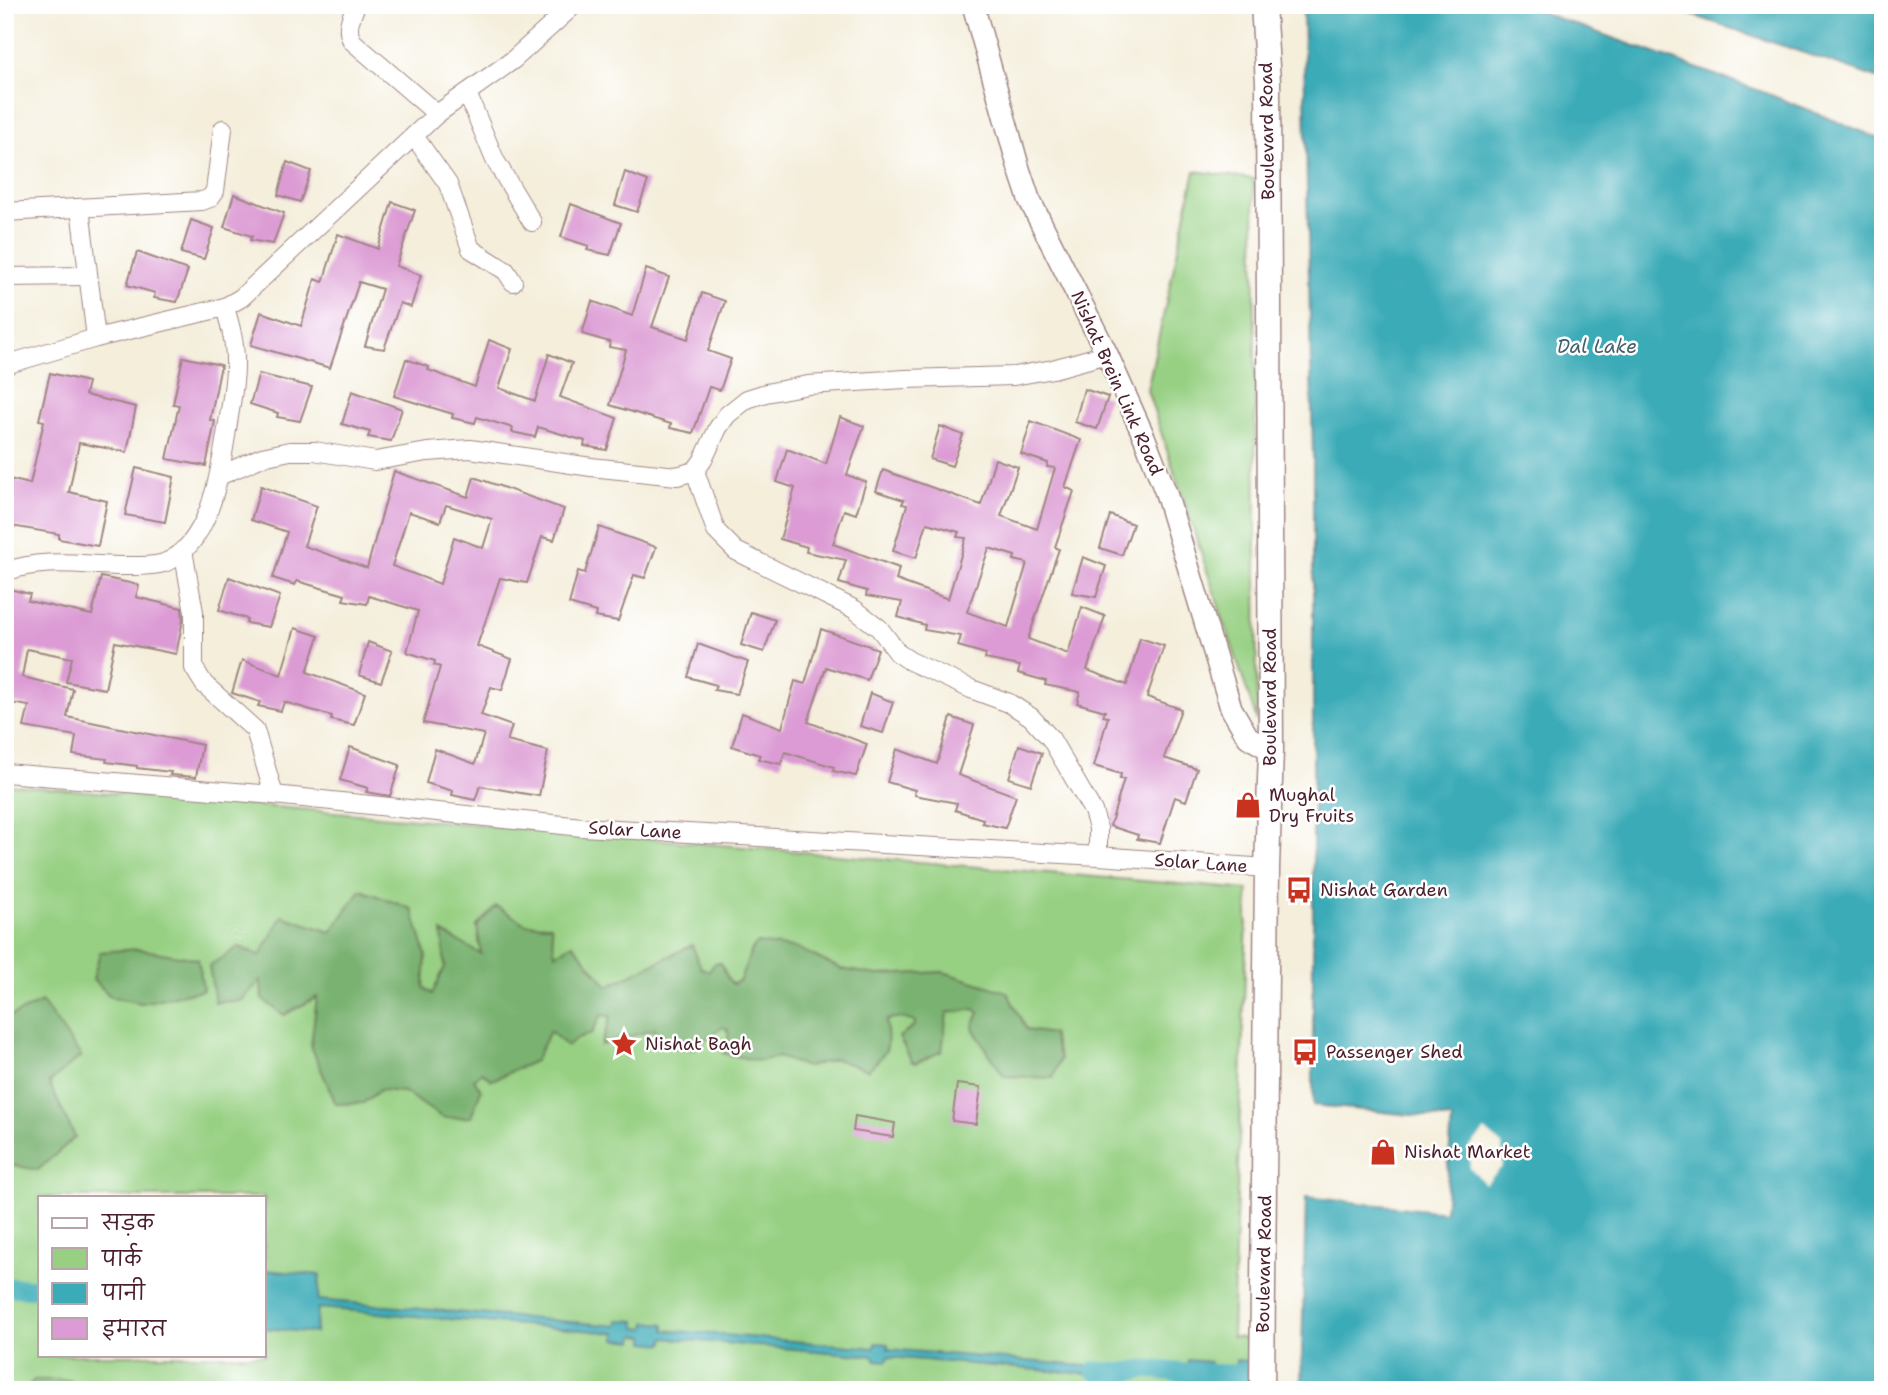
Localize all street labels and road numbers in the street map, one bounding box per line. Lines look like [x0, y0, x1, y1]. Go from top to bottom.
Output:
street label: Boulevard Road [1254, 62, 1280, 200]
street label: Nishat Brein Link Road [1065, 287, 1169, 479]
street label: Boulevard Road [1258, 628, 1282, 766]
street label: Solar Lane [588, 816, 682, 844]
street label: Solar Lane [1154, 848, 1248, 878]
street label: Boulevard Road [1251, 1195, 1277, 1333]

